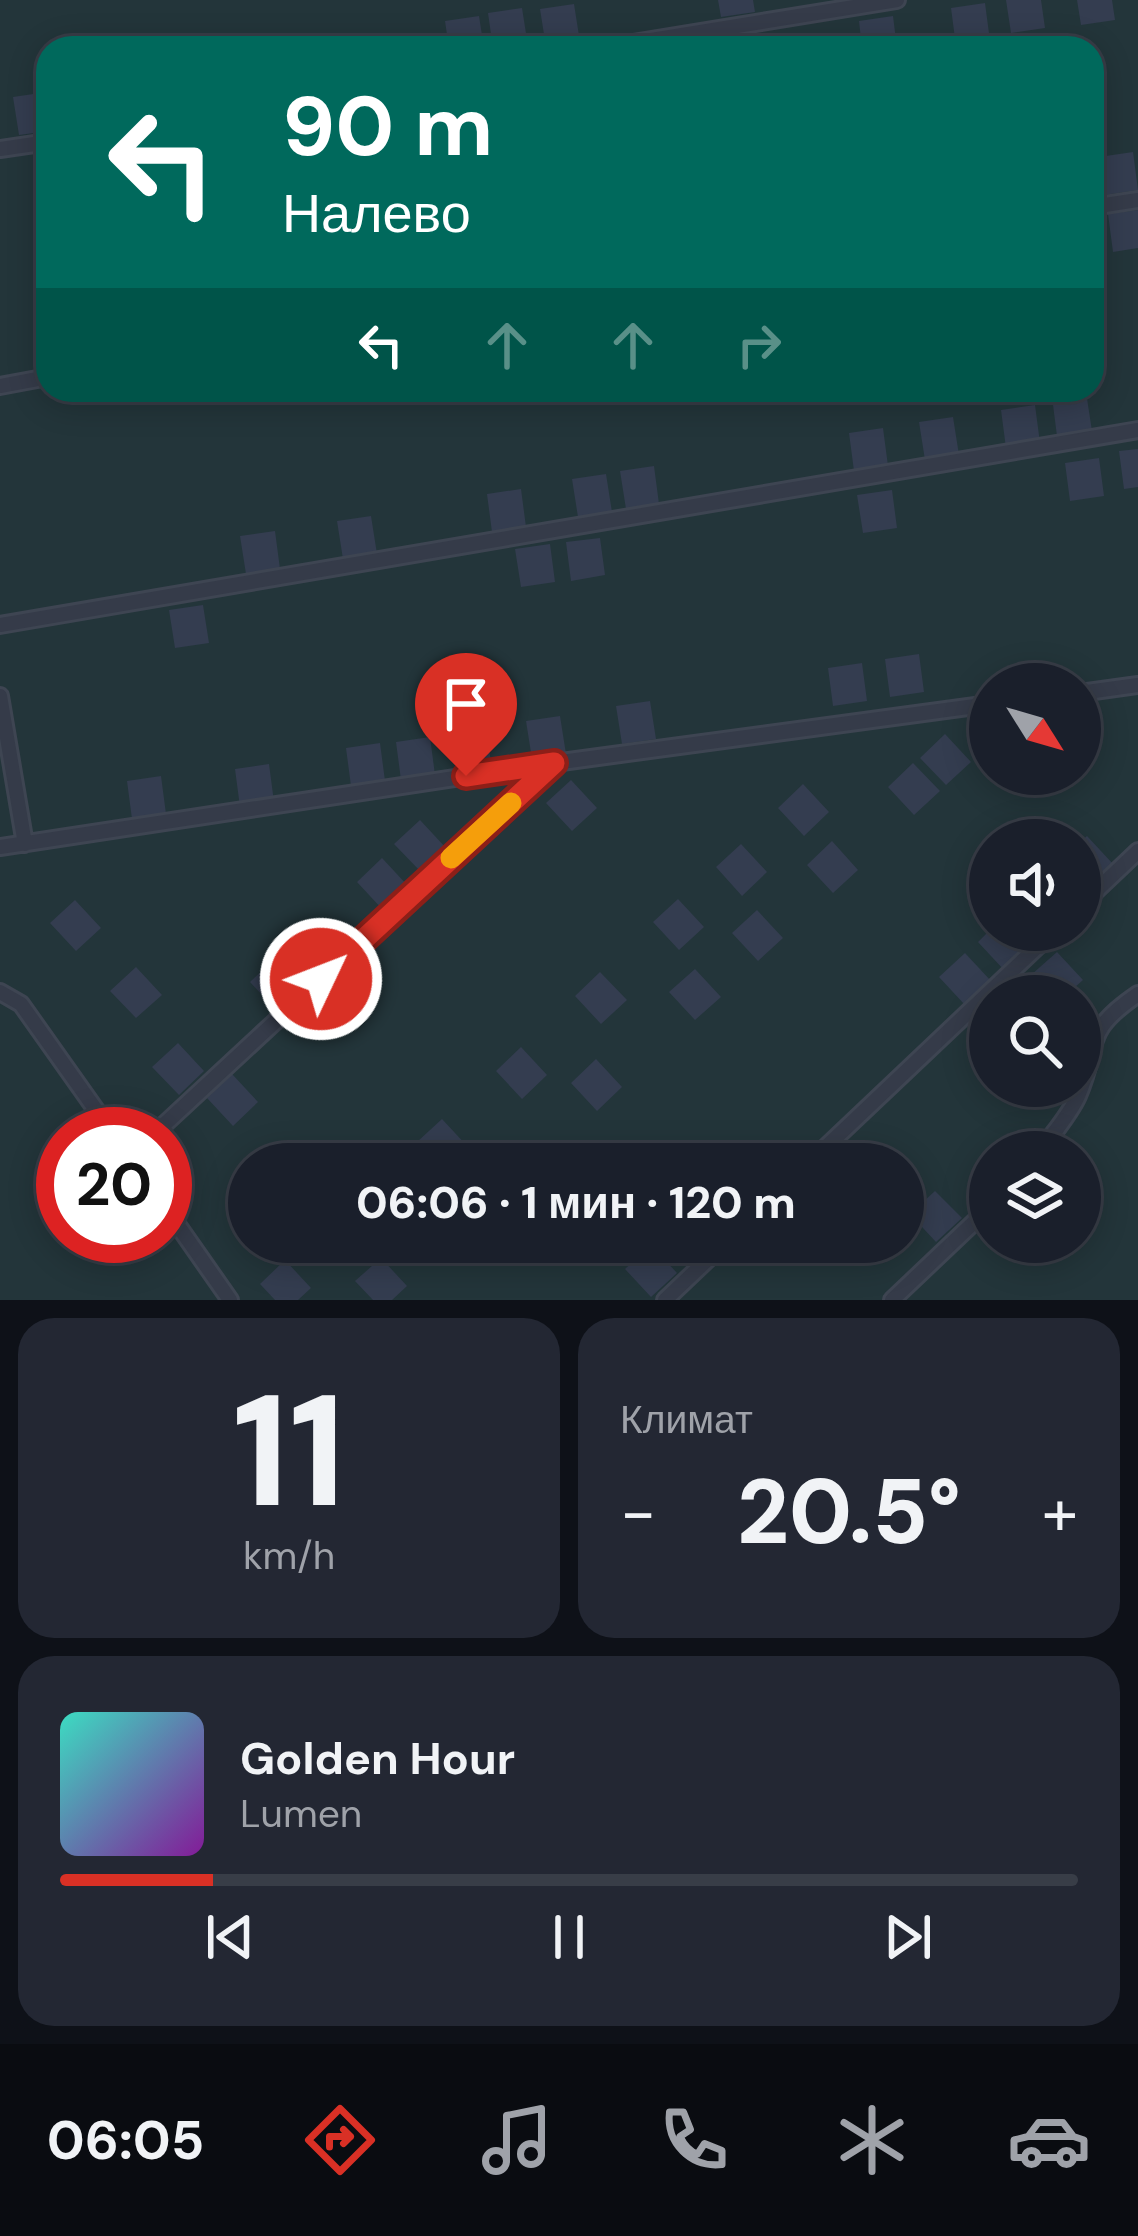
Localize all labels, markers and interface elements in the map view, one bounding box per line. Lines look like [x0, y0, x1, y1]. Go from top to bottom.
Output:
text: 90 m [282, 72, 493, 181]
icon: left [84, 84, 240, 240]
text: Налево [282, 178, 471, 249]
icon: left [348, 312, 414, 378]
icon: ahead [474, 312, 540, 378]
icon: ahead [600, 312, 666, 378]
icon: right [726, 312, 792, 378]
pin [415, 653, 517, 776]
north arrow [969, 663, 1101, 795]
map controls [969, 663, 1101, 1263]
icon: arrive [433, 671, 499, 737]
button: sound [969, 819, 1101, 951]
position arrow [258, 916, 384, 1042]
button: search [969, 975, 1101, 1107]
speed limit sign: 20 [36, 1107, 192, 1263]
button: layers [969, 1131, 1101, 1263]
text: 06:06 · 1 мин · 120 m [356, 1173, 796, 1232]
text: 11 [232, 1350, 346, 1553]
text: Климат [620, 1394, 753, 1445]
text: 20.5° [737, 1454, 961, 1571]
text: − [620, 1470, 656, 1555]
text: + [1042, 1470, 1078, 1555]
text: km/h [243, 1530, 335, 1581]
text: Golden Hour [240, 1729, 515, 1788]
text: Lumen [240, 1788, 362, 1839]
icon: previous [197, 1904, 263, 1970]
icon: pause [536, 1904, 602, 1970]
icon: next [875, 1904, 941, 1970]
icon: directions [298, 2098, 382, 2182]
icon: music [475, 2098, 559, 2182]
icon: phone [652, 2098, 736, 2182]
icon: climate [830, 2098, 914, 2182]
icon: car [1007, 2098, 1091, 2182]
text: 06:05 [47, 2105, 204, 2176]

